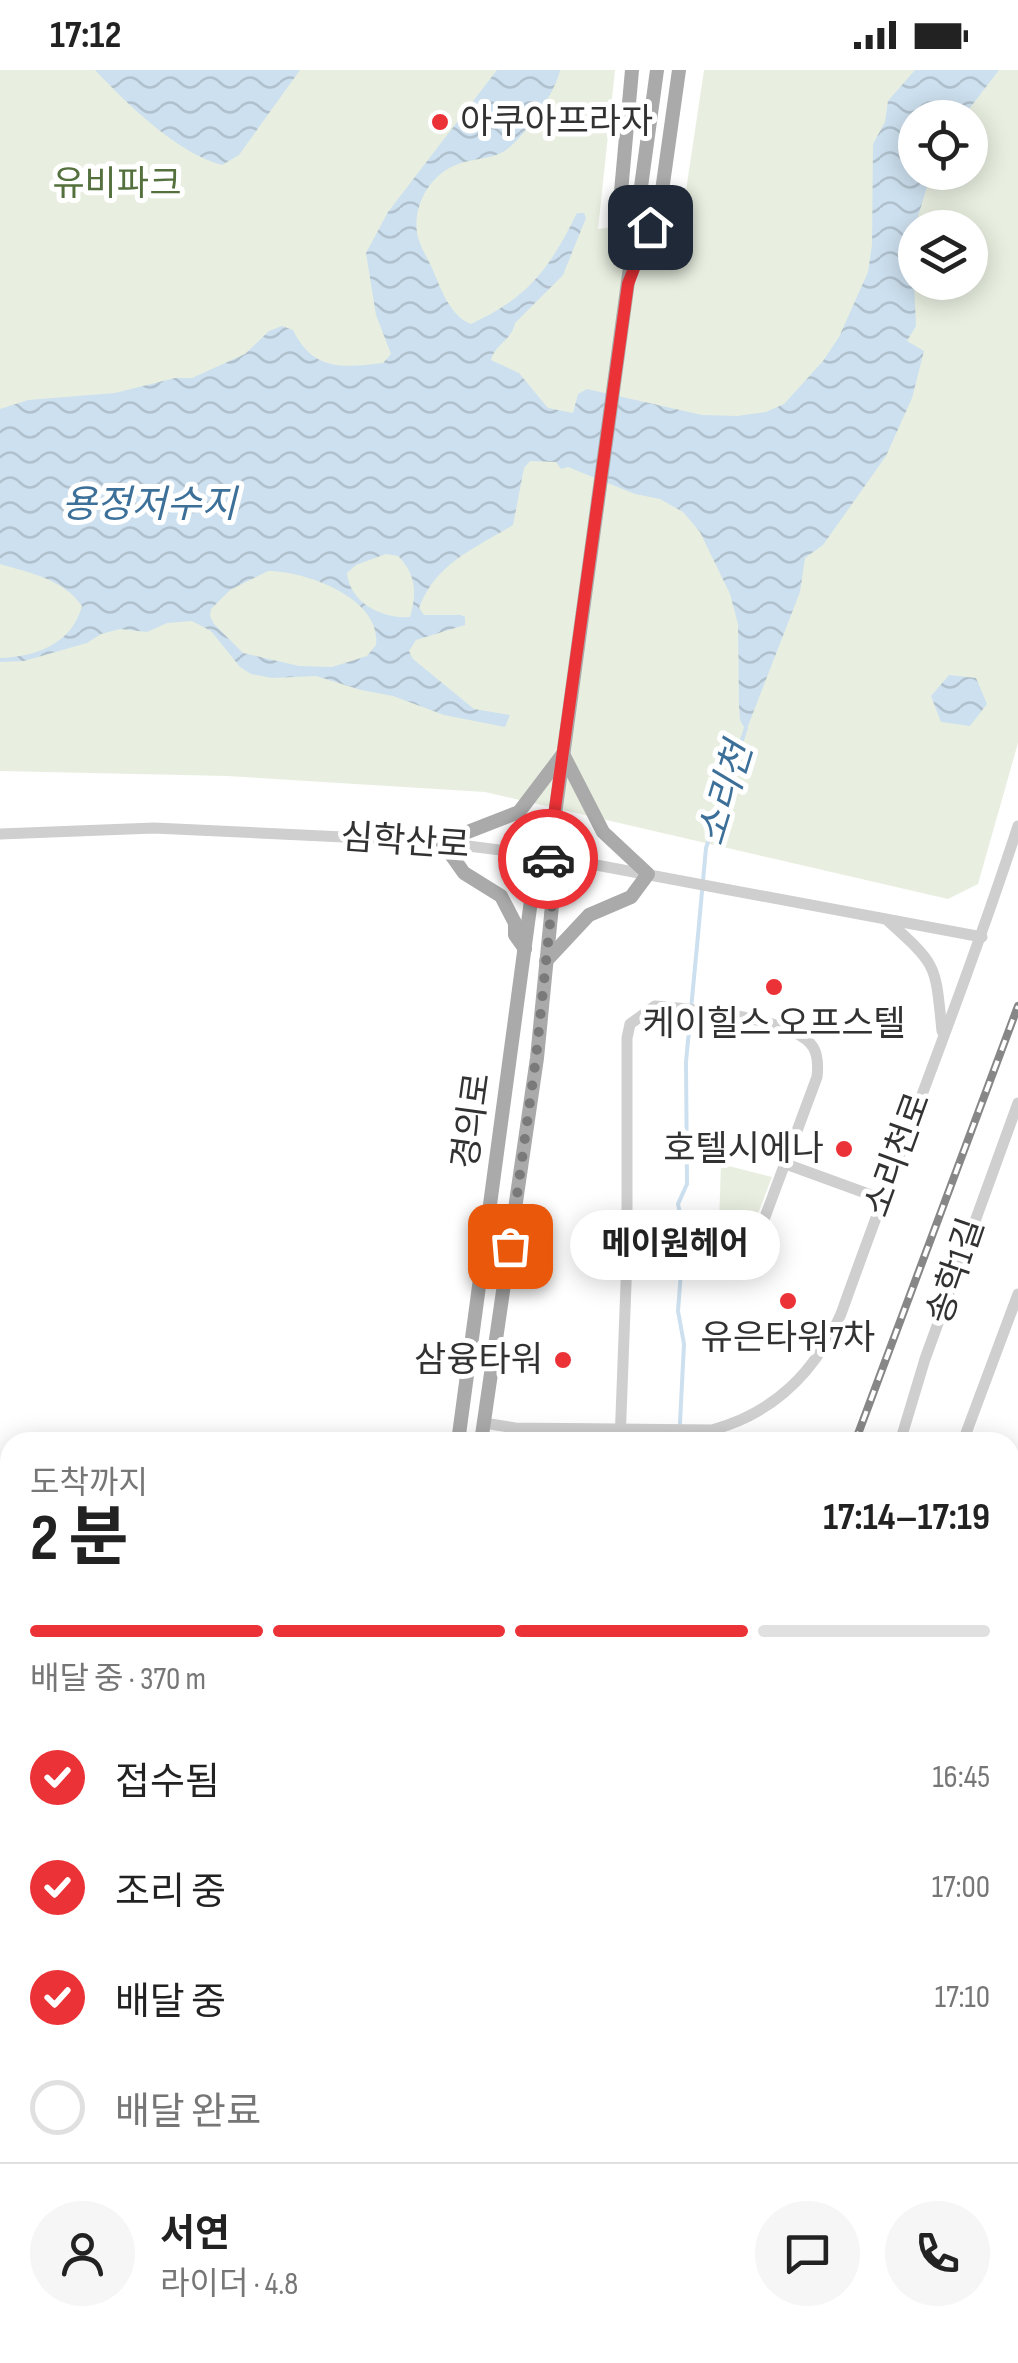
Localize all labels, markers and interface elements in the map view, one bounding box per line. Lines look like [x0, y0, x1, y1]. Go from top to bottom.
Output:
text: 17:12 [50, 13, 122, 58]
map controls [898, 100, 988, 300]
button: locate [898, 100, 988, 190]
place label: 아쿠아프라자 [460, 101, 653, 144]
marker: 아쿠아프라자 [429, 111, 451, 133]
park label: 유비파크 [53, 163, 181, 206]
pin [608, 185, 693, 270]
icon: home [623, 200, 678, 255]
button: layers [898, 210, 988, 300]
water label: 용정저수지 [62, 483, 239, 528]
water label: 소리천 [689, 733, 764, 851]
courier [498, 809, 598, 909]
street label: 심학산로 [339, 816, 471, 868]
icon: car [521, 832, 576, 887]
marker: 케이힐스 오프스텔 [763, 976, 785, 998]
place label: 케이힐스 오프스텔 [642, 1003, 906, 1046]
street label: 경의로 [444, 1070, 500, 1172]
street label: 소리천로 [856, 1087, 940, 1223]
place label: 호텔시에나 [663, 1128, 824, 1171]
marker: 호텔시에나 [833, 1138, 855, 1160]
pin [468, 1204, 553, 1289]
callout: 메이원헤어 [570, 1211, 780, 1281]
street label: 송학1길 [918, 1213, 994, 1329]
icon: bag [483, 1219, 538, 1274]
text: 메이원헤어 [601, 1225, 749, 1264]
marker: 유은타워7차 [777, 1290, 799, 1312]
place label: 유은타워7차 [700, 1317, 876, 1360]
place label: 삼융타워 [414, 1339, 543, 1382]
marker: 삼융타워 [552, 1349, 574, 1371]
text: 도착까지 [30, 1464, 148, 1503]
text: 17:14–17:19 [823, 1495, 990, 1540]
text: 2 분 [30, 1501, 128, 1579]
text: 배달 중 · 370 m [30, 1660, 206, 1699]
icon: check [30, 1750, 85, 1805]
text: 16:45 [932, 1758, 990, 1797]
text: 접수됨 [115, 1760, 220, 1805]
icon: check [30, 1860, 85, 1915]
text: 17:00 [932, 1868, 990, 1907]
text: 조리 중 [115, 1870, 226, 1915]
icon: check [30, 1970, 85, 2025]
text: 17:10 [935, 1978, 990, 2017]
text: 배달 중 [115, 1980, 226, 2025]
text: 배달 완료 [115, 2090, 261, 2135]
button: person [30, 2201, 135, 2306]
button: chat [755, 2201, 860, 2306]
button: phone [885, 2201, 990, 2306]
text: 서연 [160, 2212, 230, 2257]
text: 라이더 · 4.8 [160, 2265, 298, 2304]

